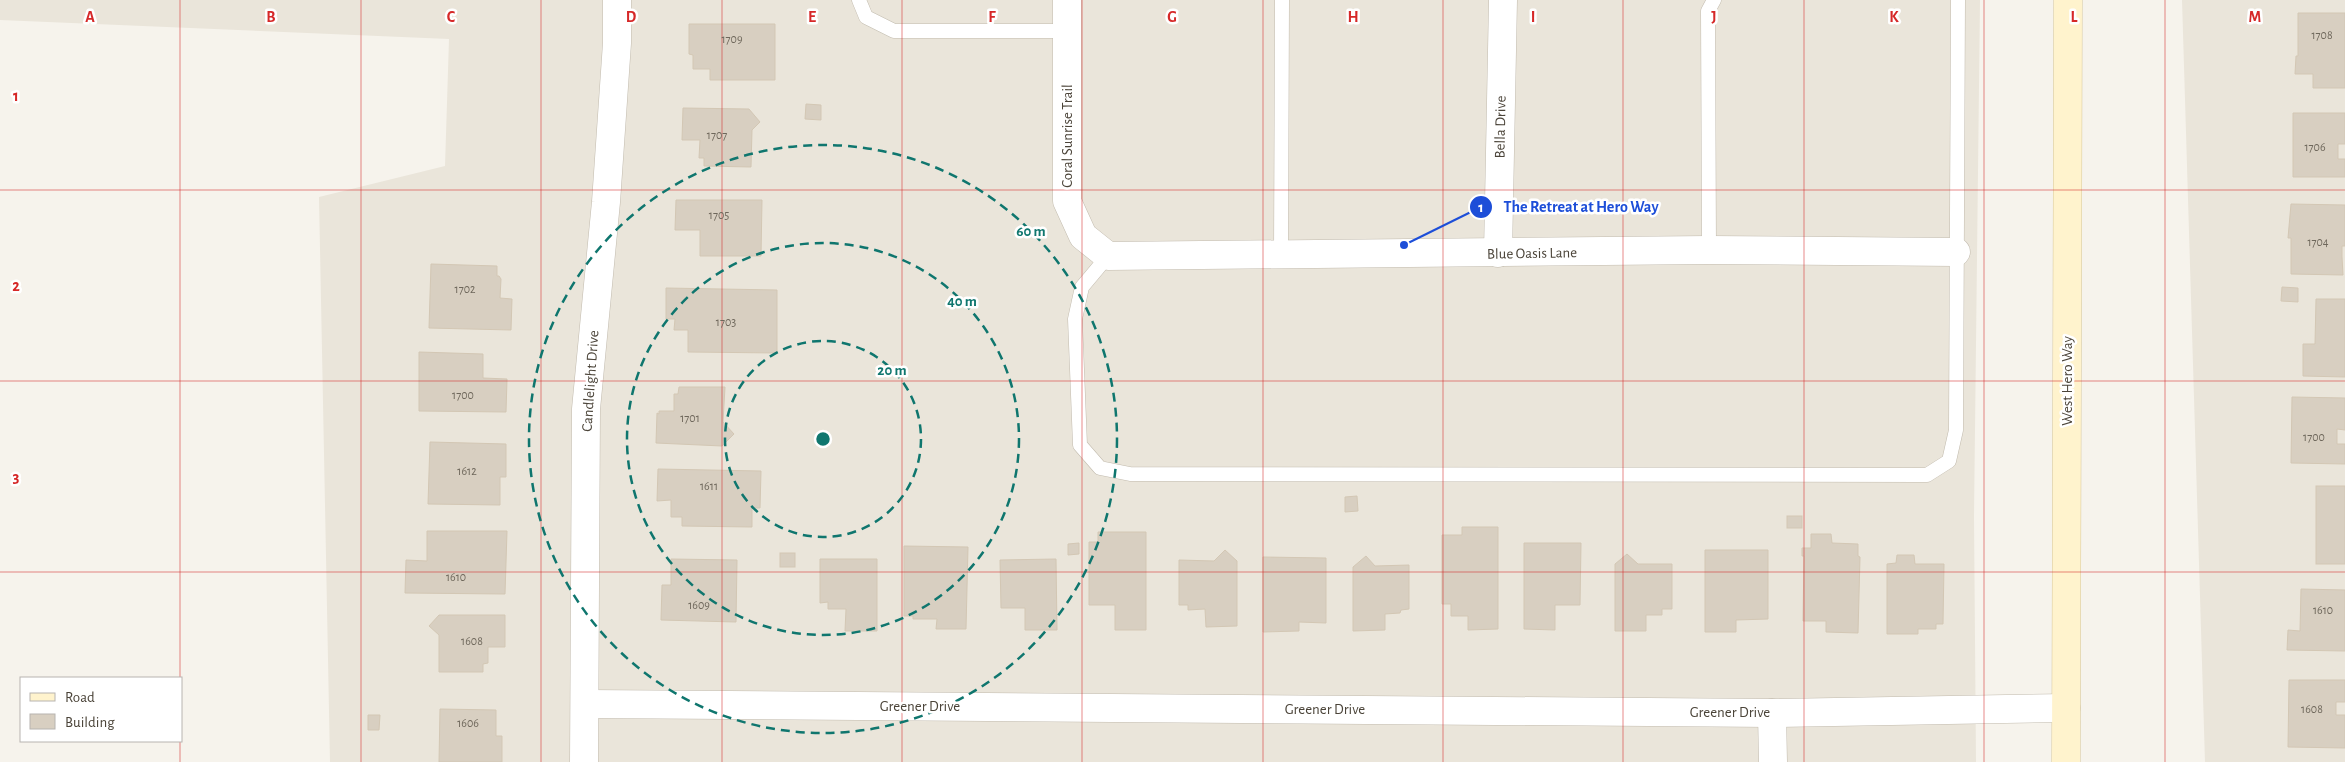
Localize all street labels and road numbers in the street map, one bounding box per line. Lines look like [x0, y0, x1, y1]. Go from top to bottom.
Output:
street label: Coral Sunrise Trail [1060, 84, 1075, 188]
street label: Bella Drive [1492, 95, 1509, 159]
street label: Blue Oasis Lane [1487, 245, 1577, 262]
street label: Candlelight Drive [579, 330, 602, 432]
street label: West Hero Way [2060, 336, 2075, 426]
street label: Greener Drive [880, 699, 960, 714]
street label: Greener Drive [1285, 702, 1365, 717]
street label: Greener Drive [1690, 705, 1770, 720]

